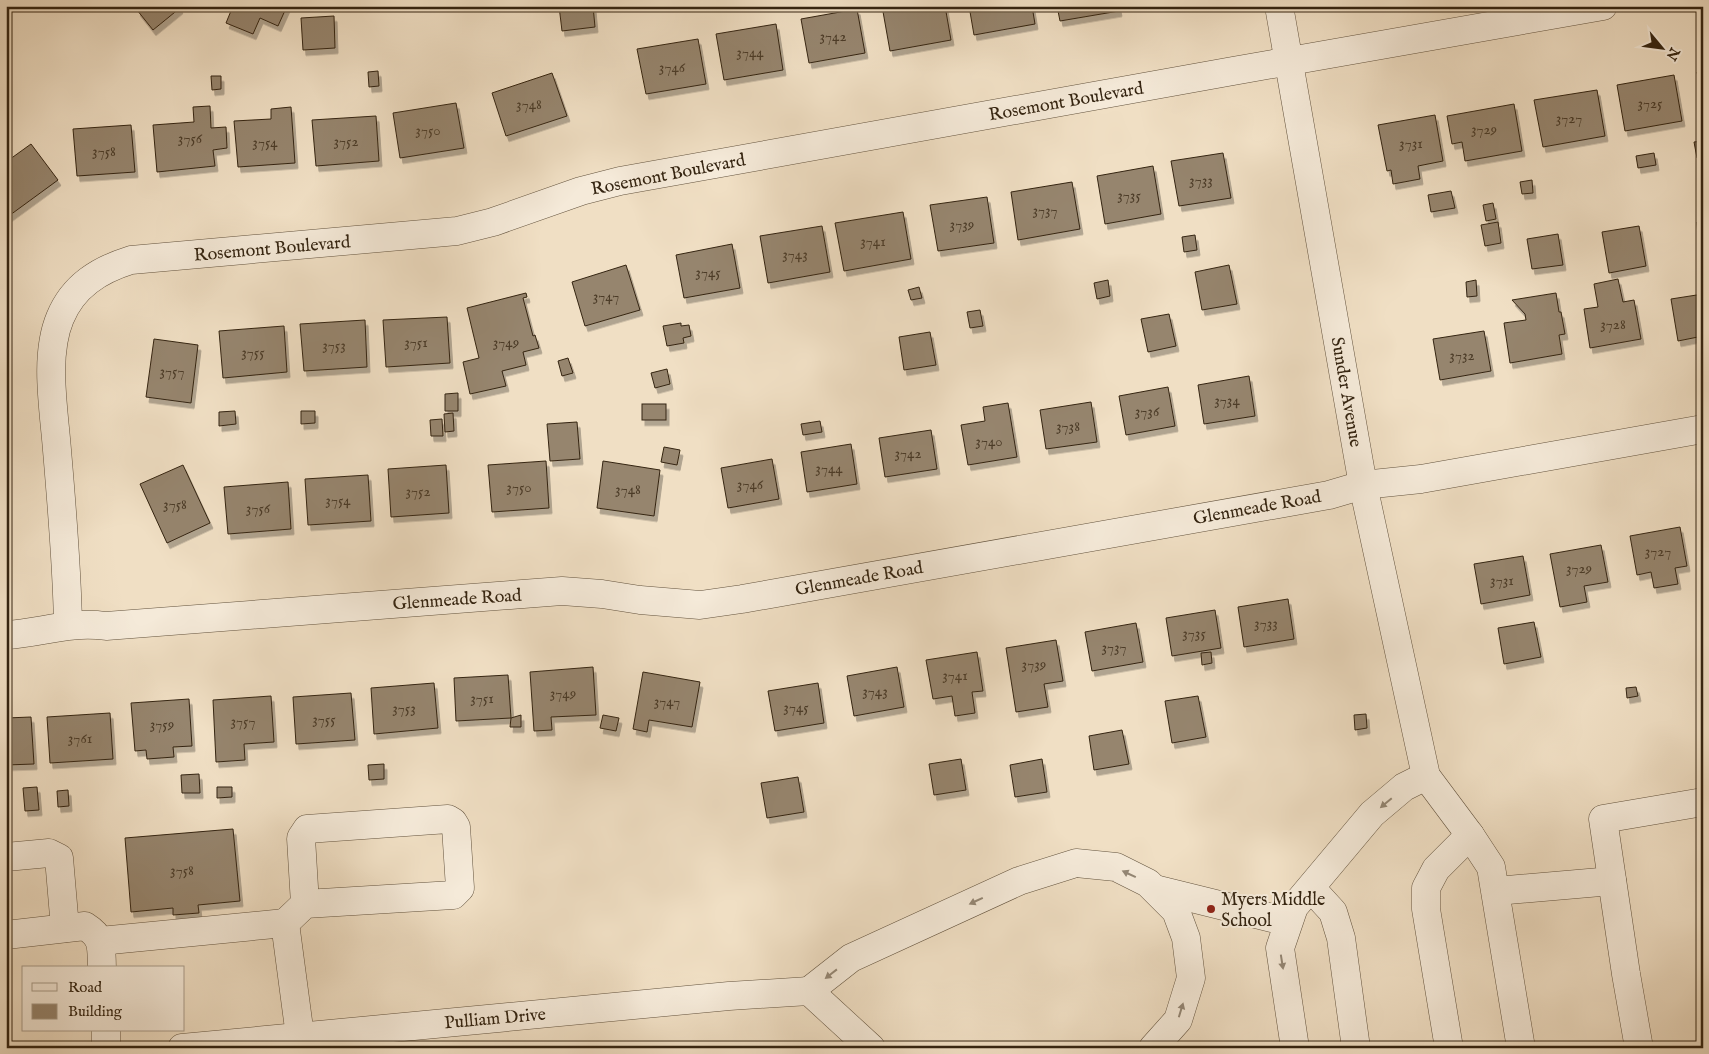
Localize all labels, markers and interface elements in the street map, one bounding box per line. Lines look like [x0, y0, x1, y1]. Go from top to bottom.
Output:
north arrow [1636, 22, 1686, 72]
house number: 3742 [820, 27, 846, 46]
house number: 3744 [736, 43, 764, 62]
text: N [1662, 43, 1684, 63]
house number: 3746 [659, 58, 686, 77]
street label: Rosemont Boulevard [987, 77, 1146, 127]
house number: 3725 [1637, 94, 1663, 113]
house number: 3748 [516, 95, 542, 114]
house number: 3727 [1556, 109, 1582, 128]
house number: 3729 [1471, 120, 1497, 139]
house number: 3750 [415, 121, 441, 140]
house number: 3756 [178, 129, 203, 148]
house number: 3752 [333, 132, 359, 151]
house number: 3754 [252, 133, 278, 152]
house number: 3731 [1399, 134, 1423, 153]
house number: 3758 [92, 142, 116, 161]
street label: Rosemont Boulevard [589, 149, 748, 202]
house number: 3733 [1189, 171, 1213, 190]
house number: 3735 [1117, 186, 1141, 205]
house number: 3737 [1032, 201, 1058, 220]
house number: 3739 [950, 215, 974, 234]
street label: Rosemont Boulevard [193, 231, 352, 268]
house number: 3741 [860, 232, 886, 251]
house number: 3743 [782, 245, 808, 264]
house number: 3745 [695, 263, 721, 282]
house number: 3747 [593, 287, 619, 306]
house number: 3728 [1600, 315, 1626, 334]
house number: 3751 [404, 333, 428, 352]
house number: 3749 [493, 333, 519, 352]
street label: Sunder Avenue [1325, 335, 1367, 449]
house number: 3753 [322, 336, 346, 355]
house number: 3755 [241, 343, 265, 362]
house number: 3732 [1449, 346, 1475, 365]
house number: 3757 [159, 362, 185, 381]
house number: 3734 [1214, 391, 1240, 410]
house number: 3736 [1135, 402, 1160, 421]
house number: 3738 [1056, 417, 1080, 436]
house number: 3740 [975, 432, 1003, 451]
house number: 3742 [895, 444, 921, 463]
house number: 3744 [815, 459, 843, 478]
house number: 3746 [737, 475, 764, 494]
house number: 3750 [506, 478, 532, 497]
house number: 3748 [615, 480, 641, 499]
house number: 3752 [405, 482, 431, 501]
street label: Glenmeade Road [1192, 486, 1323, 531]
house number: 3754 [325, 491, 351, 510]
house number: 3758 [163, 495, 187, 514]
house number: 3756 [246, 499, 271, 518]
house number: 3727 [1645, 542, 1671, 561]
street label: Glenmeade Road [794, 557, 925, 602]
house number: 3729 [1566, 559, 1592, 578]
house number: 3731 [1490, 571, 1514, 590]
street label: Glenmeade Road [392, 584, 523, 616]
house number: 3733 [1254, 614, 1278, 633]
house number: 3735 [1182, 624, 1206, 643]
house number: 3737 [1101, 638, 1127, 657]
house number: 3739 [1022, 655, 1046, 674]
house number: 3741 [942, 666, 968, 685]
house number: 3743 [862, 682, 888, 701]
house number: 3749 [550, 684, 576, 703]
house number: 3751 [470, 689, 494, 708]
house number: 3747 [654, 692, 680, 711]
house number: 3745 [783, 698, 809, 717]
house number: 3753 [392, 699, 416, 718]
house number: 3755 [312, 710, 336, 729]
house number: 3757 [230, 712, 256, 731]
house number: 3759 [150, 715, 174, 734]
house number: 3761 [68, 729, 92, 748]
one-way arrow [1380, 797, 1393, 808]
house number: 3758 [170, 861, 194, 880]
one-way arrow [1122, 870, 1136, 878]
place label: Myers Middle School [1221, 889, 1325, 933]
one-way arrow [969, 898, 983, 906]
marker: Myers Middle School [1205, 903, 1217, 915]
one-way arrow [1278, 955, 1286, 971]
legend [22, 966, 185, 1032]
one-way arrow [824, 969, 838, 979]
text: Road [68, 978, 103, 997]
text: Building [68, 1002, 123, 1021]
one-way arrow [1178, 1002, 1186, 1017]
street label: Pulliam Drive [443, 1004, 547, 1035]

